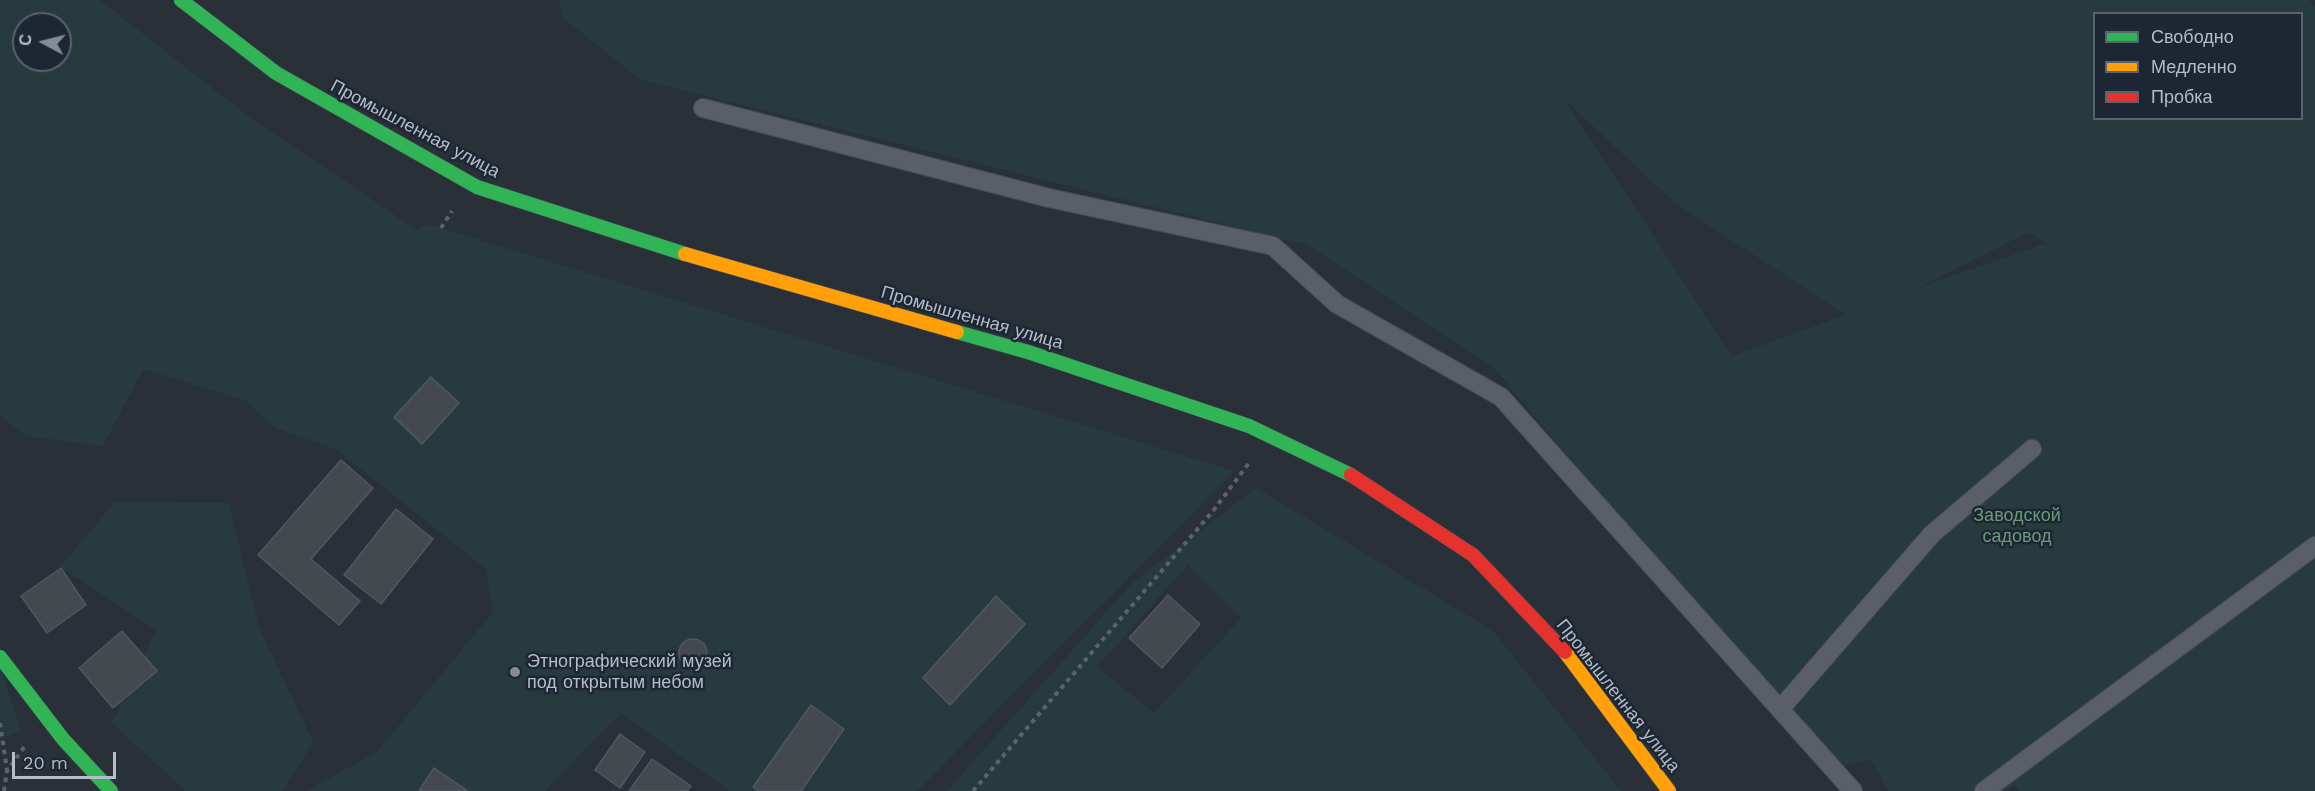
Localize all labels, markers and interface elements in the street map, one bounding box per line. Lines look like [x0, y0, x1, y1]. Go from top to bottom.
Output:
north arrow [12, 12, 72, 72]
legend [2093, 12, 2303, 120]
text: Свободно [2151, 26, 2234, 47]
text: С [15, 33, 36, 47]
text: Медленно [2151, 56, 2237, 77]
street label: Промышленная улица [327, 75, 503, 183]
text: Пробка [2151, 86, 2213, 107]
street label: Промышленная улица [878, 282, 1066, 354]
park label: Заводской садовод [1973, 505, 2061, 548]
street label: Промышленная улица [1551, 615, 1685, 777]
place label: Этнографический музей под открытым небом [527, 651, 732, 694]
marker: Этнографический музей под открытым небом [508, 665, 522, 679]
scale bar [15, 740, 118, 778]
text: 20 m [23, 752, 68, 773]

